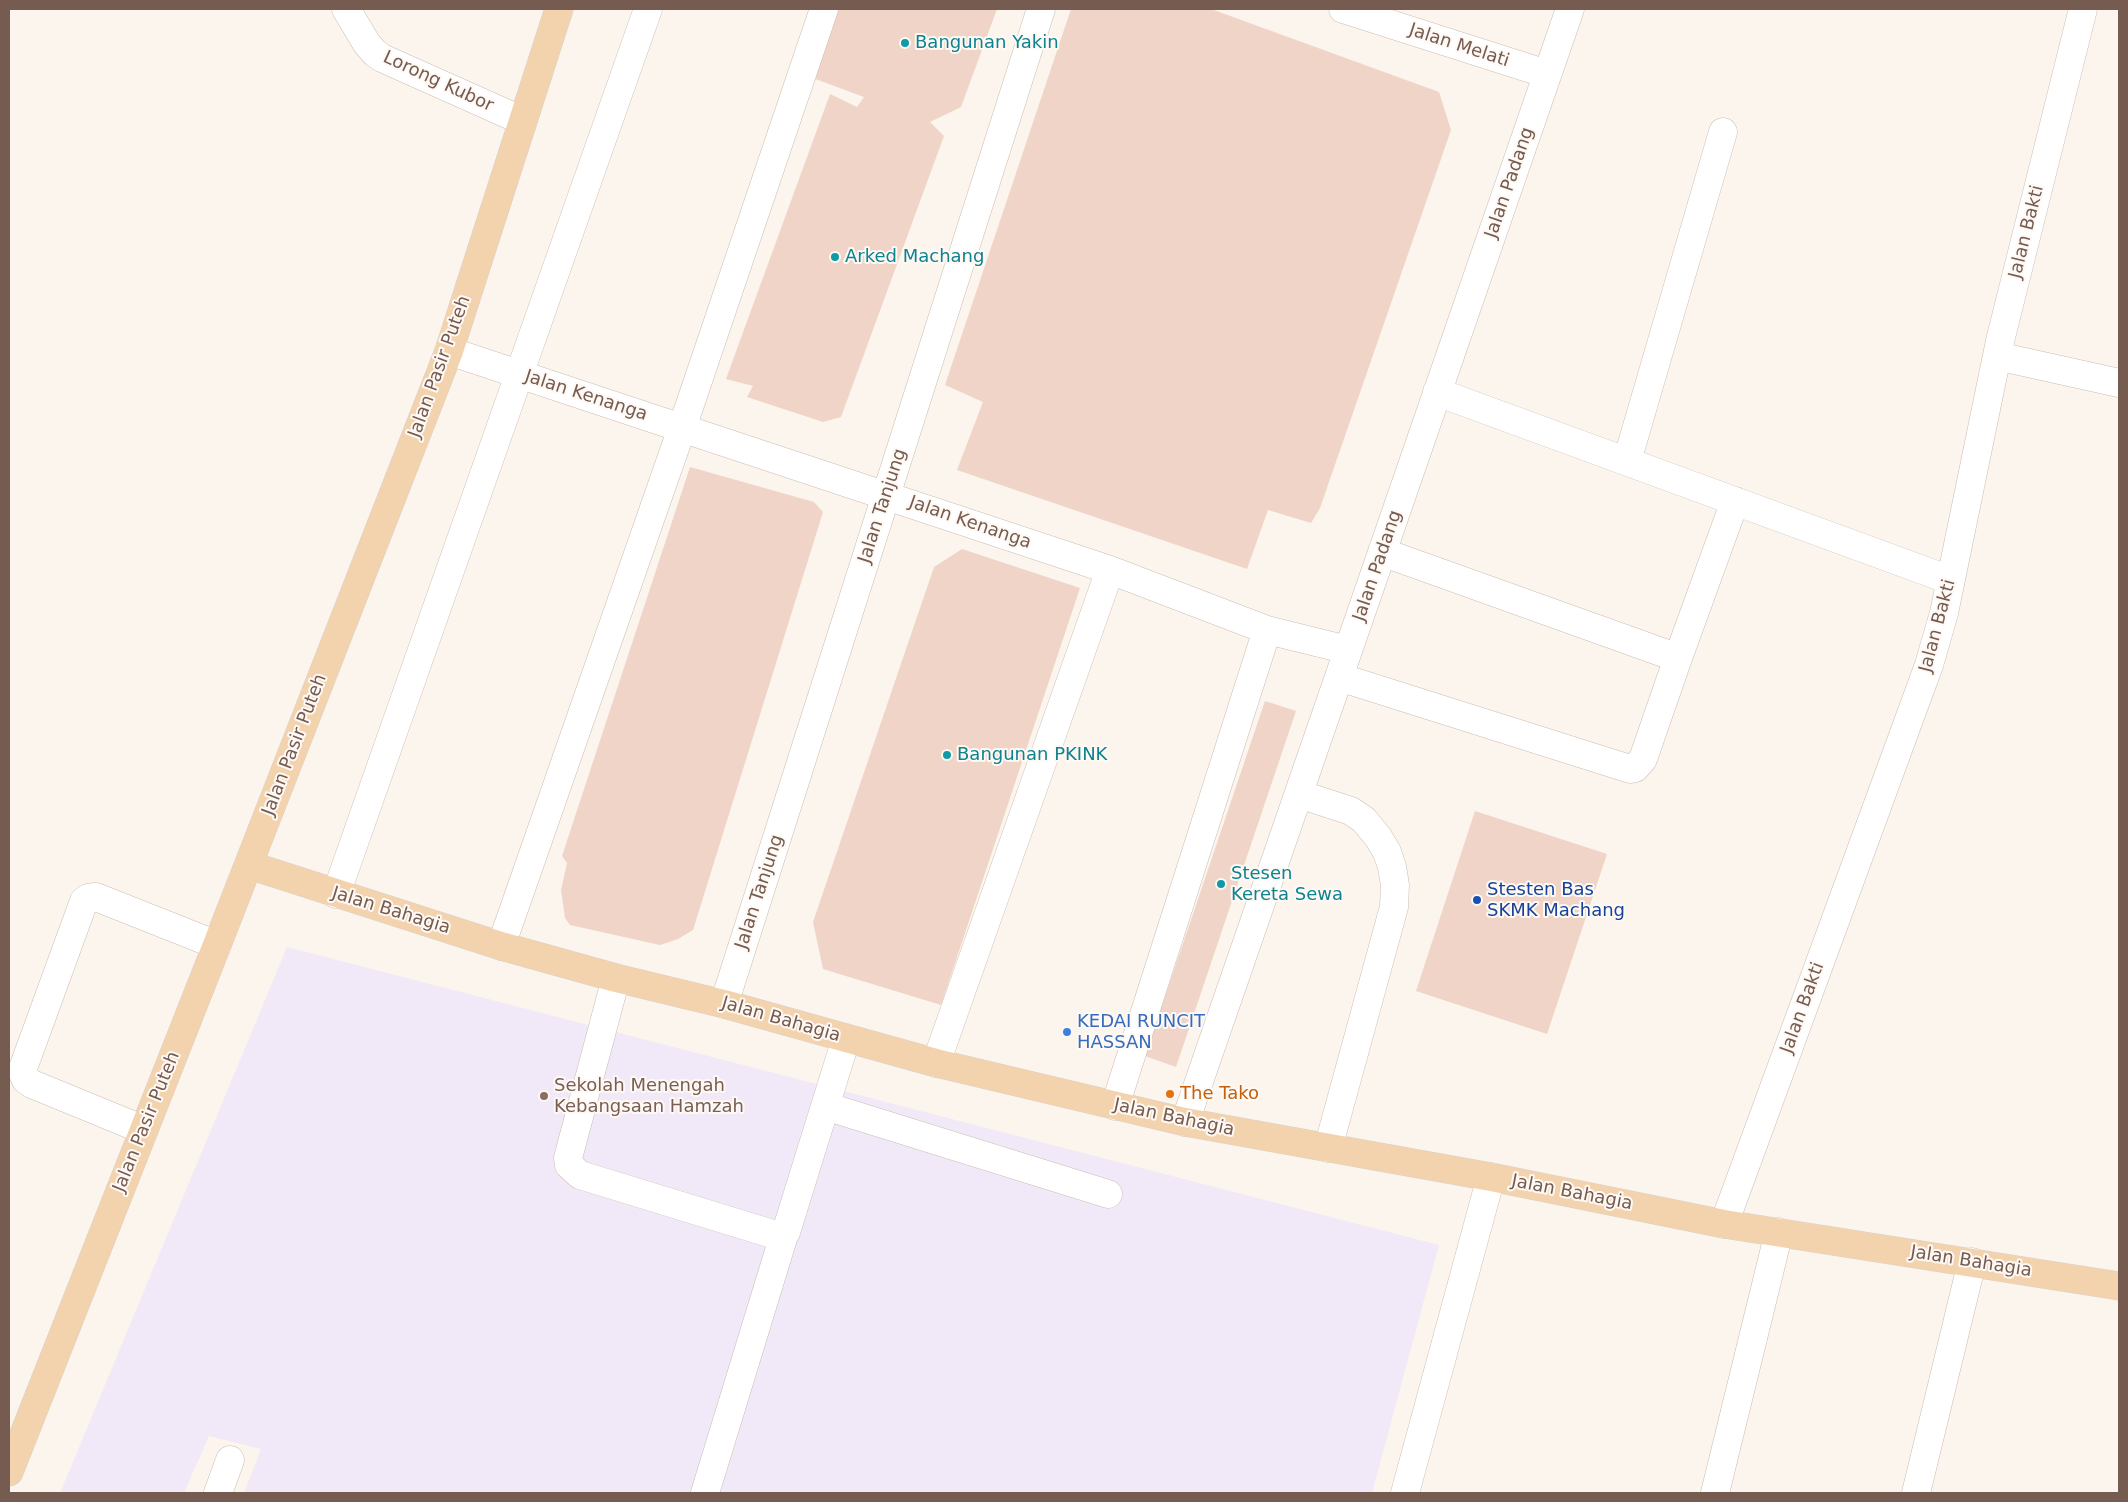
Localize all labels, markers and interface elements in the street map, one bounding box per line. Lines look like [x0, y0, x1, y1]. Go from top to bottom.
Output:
street label: Jalan Melati [1406, 20, 1512, 72]
place label: Bangunan Yakin [915, 32, 1059, 54]
marker: Bangunan Yakin [899, 37, 911, 49]
street label: Lorong Kubor [379, 47, 497, 117]
street label: Jalan Padang [1481, 125, 1539, 241]
street label: Jalan Bakti [2005, 183, 2049, 281]
place label: Arked Machang [845, 246, 984, 268]
marker: Arked Machang [829, 251, 841, 263]
street label: Jalan Pasir Puteh [404, 293, 476, 441]
street label: Jalan Kenanga [522, 366, 650, 426]
street label: Jalan Tanjung [854, 446, 912, 566]
street label: Jalan Kenanga [906, 492, 1034, 554]
street label: Jalan Padang [1349, 508, 1407, 624]
street label: Jalan Bakti [1915, 577, 1961, 675]
street label: Jalan Pasir Puteh [258, 671, 332, 819]
place label: Bangunan PKINK [957, 744, 1107, 766]
marker: Bangunan PKINK [941, 749, 953, 761]
street label: Jalan Tanjung [731, 832, 789, 952]
place label: Stesen Kereta Sewa [1231, 863, 1343, 906]
marker: Stesen Kereta Sewa [1215, 878, 1227, 890]
place label: Stesten Bas SKMK Machang [1487, 879, 1625, 922]
street label: Jalan Bahagia [329, 883, 453, 939]
marker: Stesten Bas SKMK Machang [1471, 894, 1483, 906]
street label: Jalan Bakti [1777, 960, 1829, 1056]
street label: Jalan Bahagia [719, 993, 843, 1047]
place label: KEDAI RUNCIT HASSAN [1077, 1011, 1205, 1054]
marker: KEDAI RUNCIT HASSAN [1061, 1026, 1073, 1038]
street label: Jalan Pasir Puteh [109, 1049, 185, 1195]
place label: Sekolah Menengah Kebangsaan Hamzah [554, 1075, 744, 1118]
place label: The Tako [1180, 1083, 1259, 1105]
marker: The Tako [1164, 1088, 1176, 1100]
marker: Sekolah Menengah Kebangsaan Hamzah [538, 1090, 550, 1102]
street label: Jalan Bahagia [1112, 1095, 1236, 1141]
street label: Jalan Bahagia [1510, 1171, 1634, 1215]
street label: Jalan Bahagia [1909, 1242, 2033, 1282]

